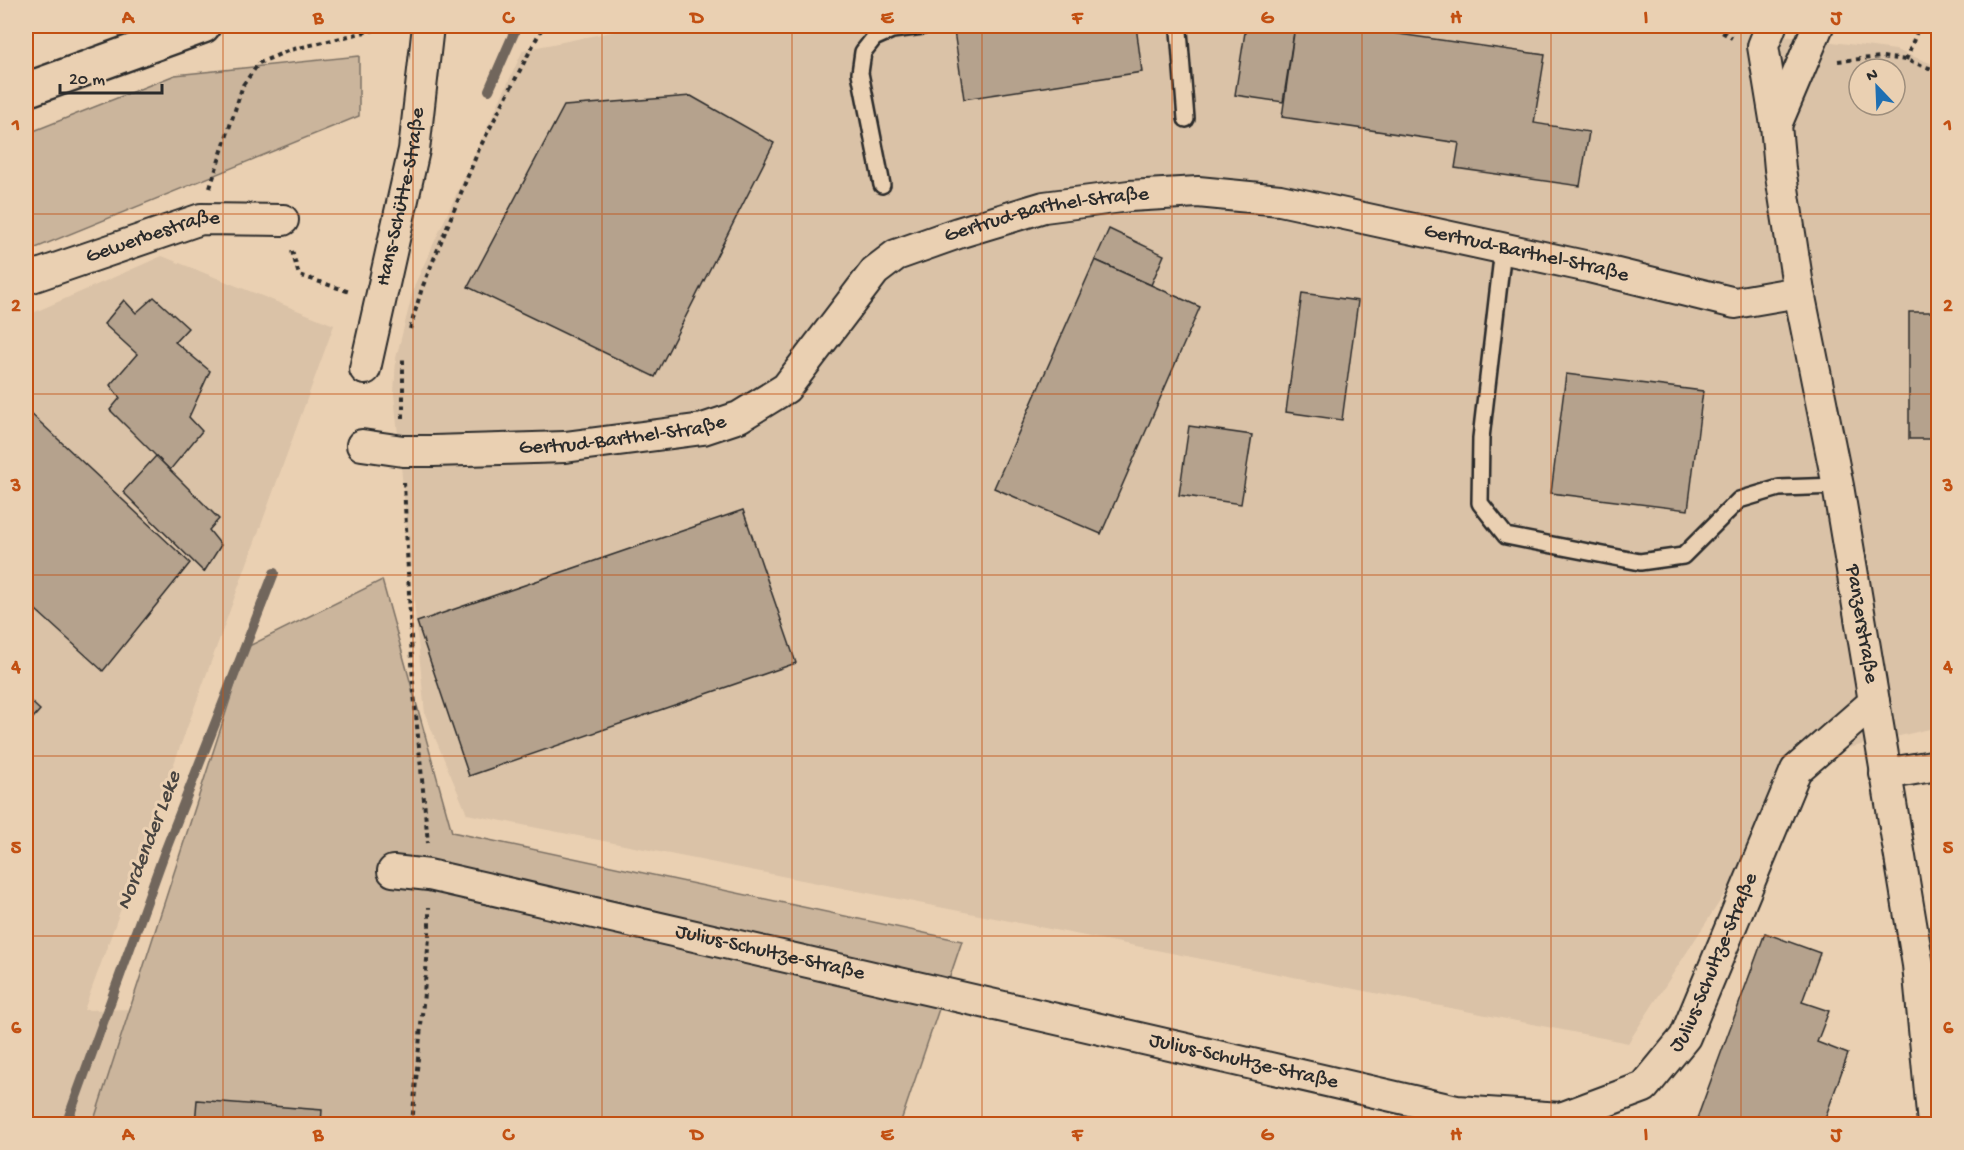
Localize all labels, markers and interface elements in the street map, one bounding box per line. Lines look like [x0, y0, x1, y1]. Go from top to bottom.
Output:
text: A [121, 8, 136, 31]
text: B [312, 8, 324, 31]
text: C [502, 8, 516, 31]
text: D [688, 8, 704, 31]
text: E [881, 8, 895, 31]
text: F [1071, 8, 1084, 31]
text: G [1261, 8, 1275, 31]
text: H [1450, 8, 1462, 31]
text: I [1644, 8, 1649, 31]
text: J [1830, 8, 1843, 31]
scale bar [60, 57, 162, 95]
north arrow [1847, 57, 1907, 117]
text: N [1864, 65, 1882, 87]
text: 20 m [69, 70, 105, 91]
street label: Hans-Schütte-Straße [371, 105, 431, 289]
text: 1 [11, 115, 20, 138]
text: 1 [1943, 115, 1952, 138]
street label: Gertrud-Barthel-Straße [941, 182, 1151, 249]
street label: Gewerbestraße [83, 206, 221, 270]
street label: Gertrud-Barthel-Straße [1421, 219, 1632, 289]
text: 2 [11, 296, 21, 319]
text: 2 [1943, 296, 1953, 319]
street label: Gertrud-Barthel-Straße [519, 409, 731, 461]
text: 3 [10, 476, 21, 499]
text: 3 [1942, 476, 1953, 499]
street label: Panzerstraße [1839, 562, 1883, 686]
text: 4 [10, 657, 21, 680]
text: 4 [1942, 657, 1953, 680]
water label: Nordender Leke [112, 767, 189, 914]
text: 5 [11, 838, 22, 861]
text: 5 [1943, 838, 1954, 861]
street label: Julius-Schultze-Straße [1664, 868, 1765, 1058]
street label: Julius-Schultze-Straße [673, 919, 868, 987]
text: 6 [11, 1018, 22, 1041]
text: 6 [1943, 1018, 1954, 1041]
street label: Julius-Schultze-Straße [1147, 1028, 1342, 1096]
text: A [121, 1125, 136, 1148]
text: B [312, 1125, 324, 1148]
text: C [502, 1125, 516, 1148]
text: D [688, 1125, 704, 1148]
text: E [881, 1125, 895, 1148]
text: F [1071, 1125, 1084, 1148]
text: G [1261, 1125, 1275, 1148]
text: H [1450, 1125, 1462, 1148]
text: I [1644, 1125, 1649, 1148]
text: J [1830, 1125, 1843, 1148]

